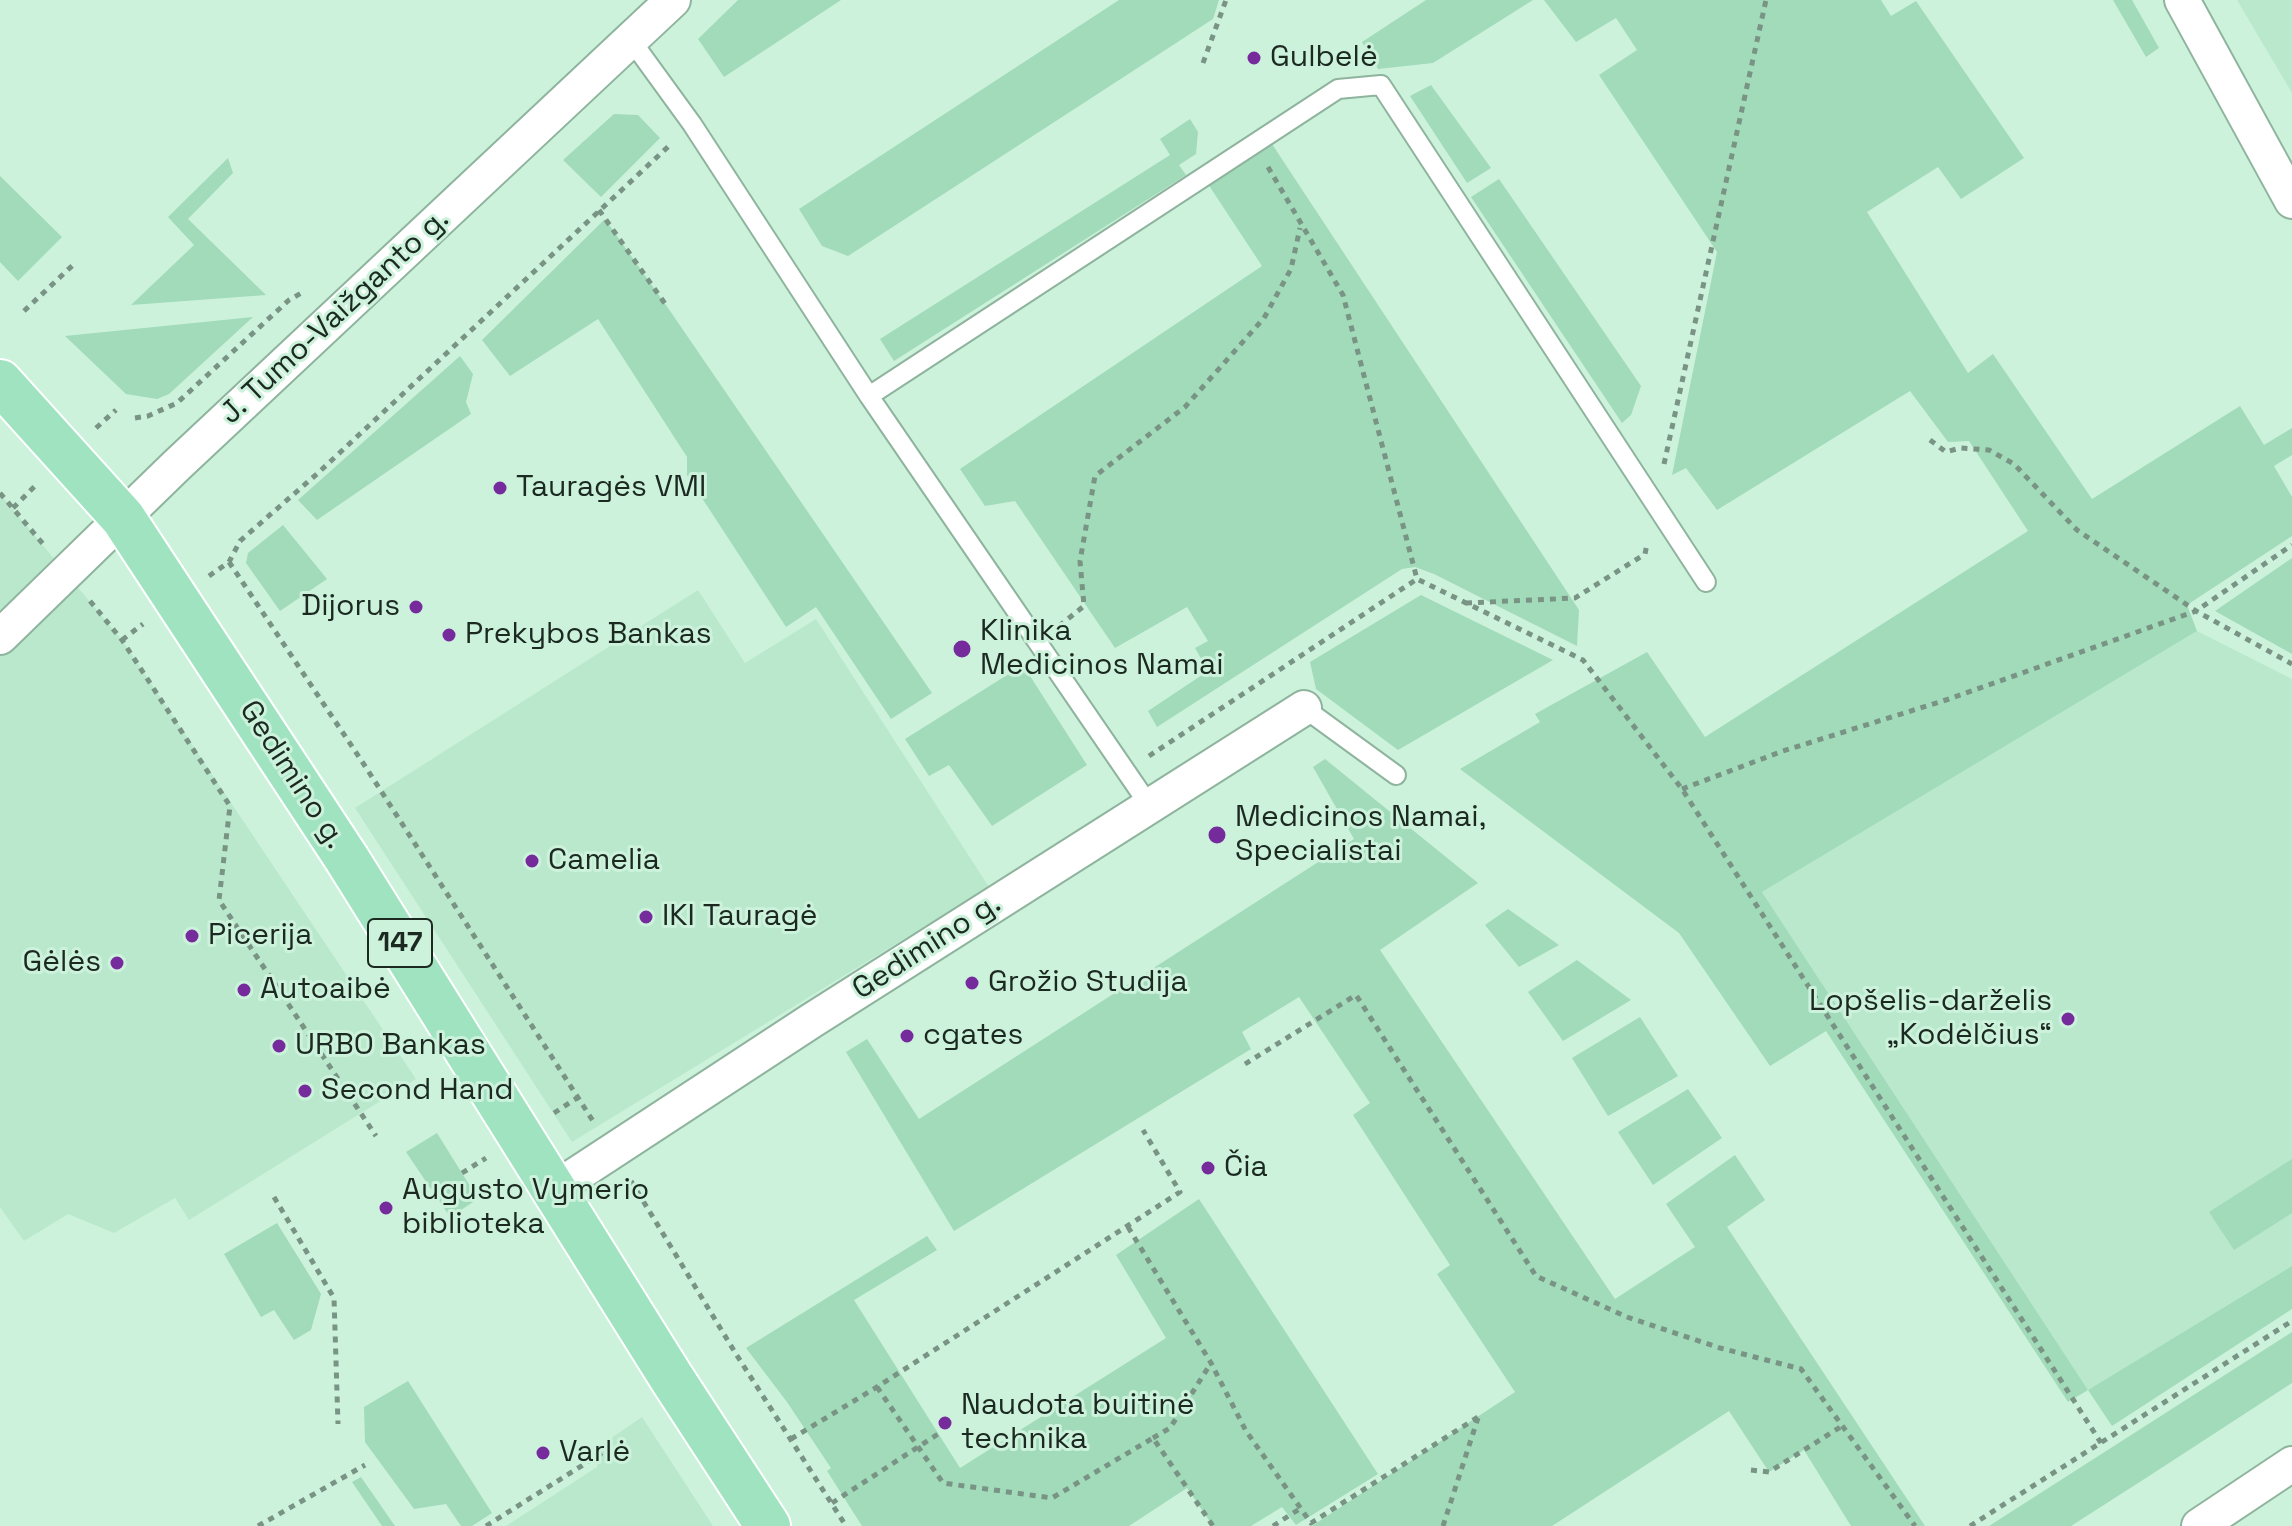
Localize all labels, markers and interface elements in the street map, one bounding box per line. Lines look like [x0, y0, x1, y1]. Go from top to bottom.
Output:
place label: Gulbelė [1270, 40, 1378, 76]
marker: Gulbelė [1245, 49, 1263, 67]
street label: J. Tumo-Vaižganto g. [213, 202, 457, 432]
place label: Tauragės VMI [516, 470, 706, 506]
marker: Tauragės VMI [491, 479, 509, 497]
place label: Dijorus [301, 589, 400, 625]
marker: Dijorus [407, 598, 425, 616]
place label: Klinika Medicinos Namai [980, 614, 1224, 684]
place label: Prekybos Bankas [465, 617, 712, 653]
marker: Prekybos Bankas [440, 626, 458, 644]
marker: Klinika Medicinos Namai [951, 638, 973, 660]
street label: Gedimino g. [231, 694, 353, 856]
place label: Medicinos Namai, Specialistai [1235, 800, 1486, 870]
marker: Medicinos Namai, Specialistai [1206, 824, 1228, 846]
place label: Camelia [548, 843, 660, 879]
marker: Camelia [523, 852, 541, 870]
street label: Gedimino g. [846, 886, 1008, 1008]
place label: IKI Tauragė [662, 899, 818, 935]
marker: IKI Tauragė [637, 908, 655, 926]
place label: Picerija [208, 918, 312, 954]
road number: 147 [368, 919, 432, 967]
marker: Picerija [183, 927, 201, 945]
place label: Gėlės [23, 945, 101, 981]
marker: Gėlės [108, 954, 126, 972]
place label: Grožio Studija [988, 965, 1188, 1001]
place label: Autoaibė [260, 972, 391, 1008]
marker: Grožio Studija [963, 974, 981, 992]
marker: Autoaibė [235, 981, 253, 999]
place label: Lopšelis-darželis „Kodėlčius“ [1809, 984, 2052, 1054]
marker: Lopšelis-darželis „Kodėlčius“ [2059, 1010, 2077, 1028]
place label: cgates [923, 1018, 1023, 1054]
marker: cgates [898, 1027, 916, 1045]
place label: URBO Bankas [295, 1028, 486, 1064]
marker: URBO Bankas [270, 1037, 288, 1055]
place label: Second Hand [321, 1073, 514, 1109]
marker: Second Hand [296, 1082, 314, 1100]
place label: Čia [1224, 1150, 1268, 1186]
marker: Čia [1199, 1159, 1217, 1177]
place label: Augusto Vymerio biblioteka [402, 1173, 649, 1244]
marker: Augusto Vymerio biblioteka [377, 1199, 395, 1217]
place label: Naudota buitinė technika [961, 1388, 1194, 1458]
marker: Naudota buitinė technika [936, 1414, 954, 1432]
place label: Varlė [559, 1435, 630, 1471]
marker: Varlė [534, 1444, 552, 1462]

